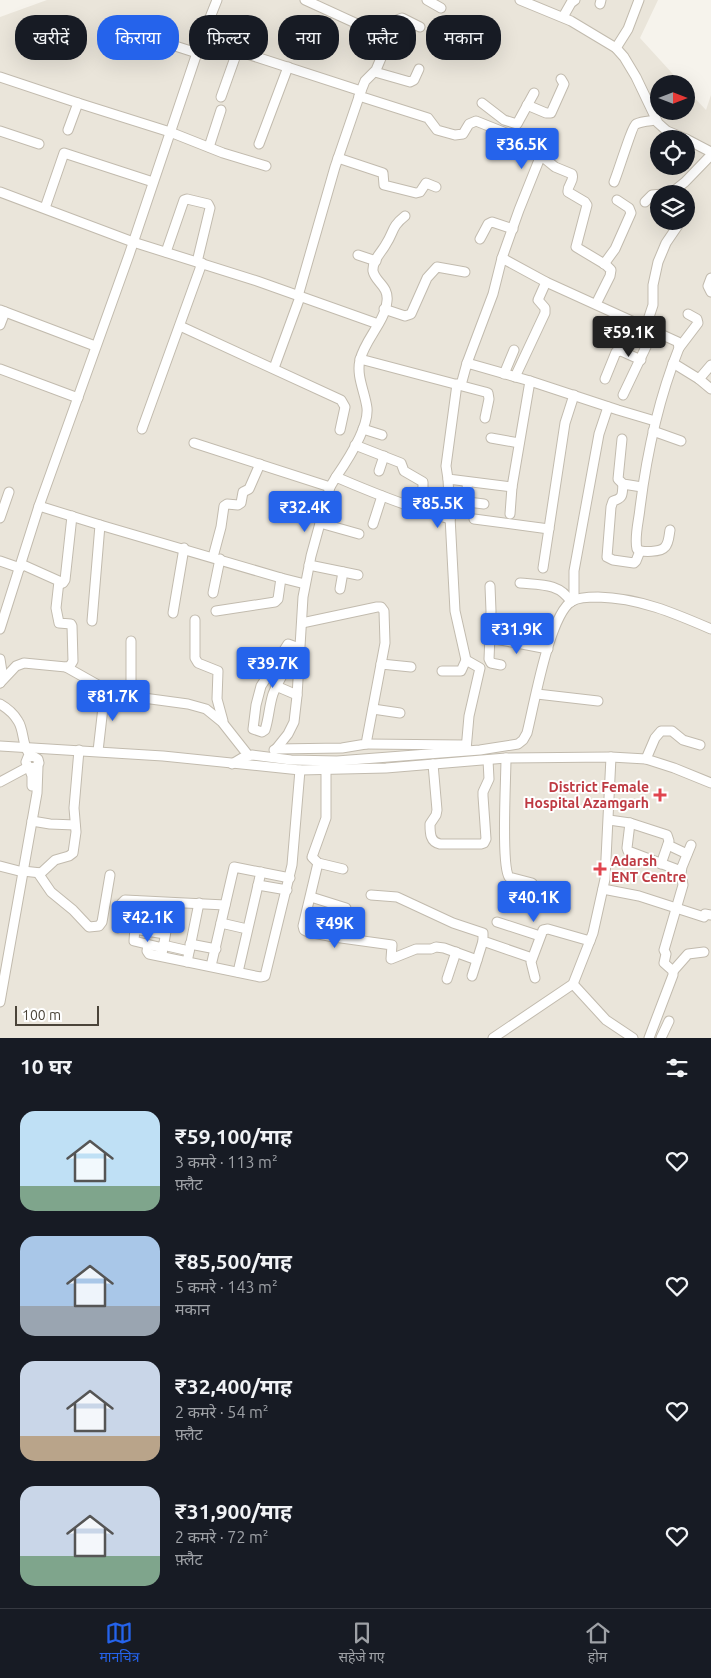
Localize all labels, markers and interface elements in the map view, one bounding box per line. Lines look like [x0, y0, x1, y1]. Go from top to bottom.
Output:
chip: खरीदें [15, 15, 87, 60]
chip: किराया [97, 15, 179, 60]
chip: फ़िल्टर [189, 15, 268, 60]
chip: नया [278, 15, 339, 60]
chip: फ़्लैट [349, 15, 416, 60]
chip: मकान [426, 15, 501, 60]
north arrow [650, 75, 695, 120]
map controls [650, 75, 695, 230]
pin: ₹36.5K [481, 128, 563, 170]
button: locate [650, 130, 695, 175]
text: ₹36.5K [497, 135, 547, 153]
button: layers [650, 185, 695, 230]
pin: ₹59.1K [588, 316, 670, 358]
text: ₹59.1K [604, 323, 654, 341]
pin: ₹85.5K [397, 486, 479, 529]
pin: ₹32.4K [264, 490, 346, 533]
text: ₹85.5K [413, 494, 463, 512]
text: ₹32.4K [280, 498, 330, 516]
pin: ₹31.9K [476, 612, 558, 655]
text: ₹31.9K [492, 620, 542, 638]
pin: ₹39.7K [232, 646, 314, 689]
text: ₹39.7K [248, 654, 298, 672]
pin: ₹81.7K [72, 680, 154, 722]
text: ₹81.7K [88, 687, 138, 705]
place label: District Female Hospital Azamgarh [524, 779, 649, 811]
marker: District Female Hospital Azamgarh [653, 788, 667, 802]
place label: Adarsh ENT Centre [611, 853, 686, 885]
marker: Adarsh ENT Centre [593, 862, 607, 876]
pin: ₹40.1K [493, 880, 575, 923]
text: ₹40.1K [509, 888, 559, 906]
pin: ₹42.1K [107, 900, 189, 943]
pin: ₹49K [305, 906, 365, 949]
text: ₹42.1K [123, 908, 173, 926]
text: ₹49K [316, 914, 354, 932]
scale bar [15, 1003, 99, 1026]
text: 100 m [22, 1007, 61, 1023]
text: 10 घर [20, 1054, 72, 1078]
icon: filters [663, 1054, 691, 1082]
text: ₹59,100/माह [175, 1124, 292, 1148]
icon: home [60, 1131, 120, 1191]
icon: heart [663, 1147, 691, 1175]
text: 3 कमरे · 113 m² [175, 1153, 278, 1171]
text: फ़्लैट [175, 1175, 203, 1193]
text: ₹85,500/माह [175, 1249, 292, 1273]
icon: home [60, 1256, 120, 1316]
icon: heart [663, 1272, 691, 1300]
text: 5 कमरे · 143 m² [175, 1278, 278, 1296]
text: मकान [175, 1300, 210, 1318]
text: ₹32,400/माह [175, 1374, 292, 1398]
icon: home [60, 1381, 120, 1441]
icon: heart [663, 1397, 691, 1425]
text: 2 कमरे · 54 m² [175, 1403, 269, 1421]
text: फ़्लैट [175, 1425, 203, 1443]
text: ₹31,900/माह [175, 1499, 292, 1523]
icon: home [60, 1506, 120, 1566]
icon: heart [663, 1522, 691, 1550]
text: 2 कमरे · 72 m² [175, 1528, 269, 1546]
text: फ़्लैट [175, 1550, 203, 1568]
tab: मानचित्र [99, 1619, 139, 1668]
tab: सहेजे गए [338, 1619, 385, 1668]
tab: होम [584, 1619, 612, 1668]

